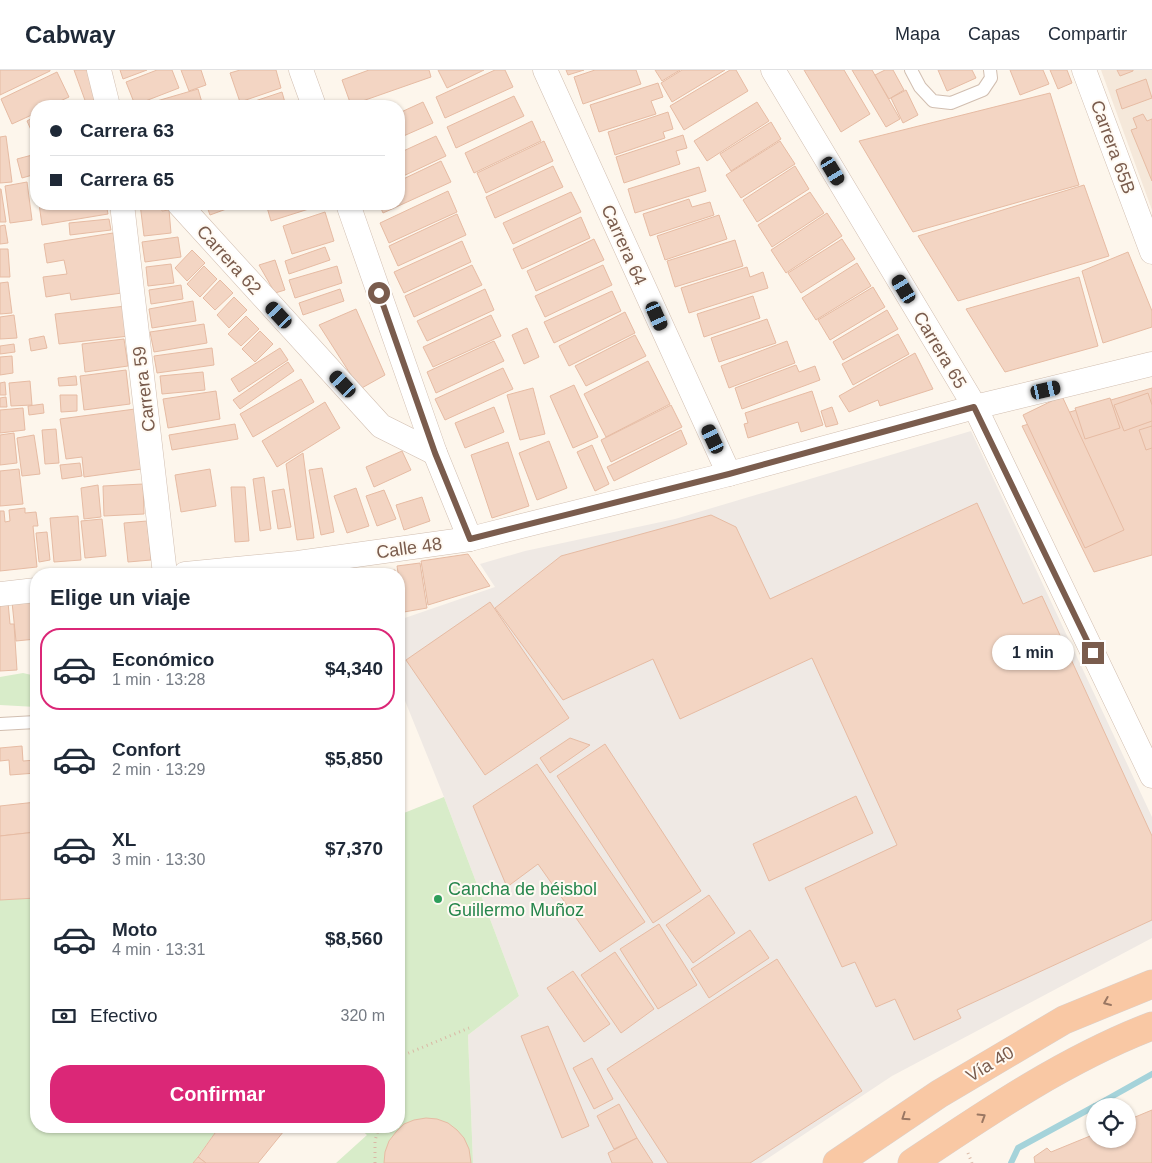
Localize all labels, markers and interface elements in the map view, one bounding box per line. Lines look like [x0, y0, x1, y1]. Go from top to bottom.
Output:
text: Cabway [25, 21, 116, 48]
text: Mapa [895, 24, 940, 44]
text: Capas [968, 24, 1020, 44]
text: Compartir [1048, 24, 1127, 44]
street label: Carrera 65B [1087, 98, 1139, 196]
text: Carrera 63 [80, 120, 174, 141]
car [818, 154, 847, 188]
text: Carrera 65 [80, 169, 174, 190]
street label: Carrera 64 [597, 202, 651, 288]
street label: Carrera 62 [193, 221, 265, 299]
car [889, 272, 918, 306]
route start [368, 282, 390, 304]
car [263, 299, 294, 331]
car [644, 299, 669, 333]
street label: Carrera 65 [909, 308, 971, 392]
street label: Carrera 59 [129, 345, 159, 433]
car [327, 368, 358, 400]
car [1029, 379, 1062, 401]
car [699, 422, 726, 456]
street label: Calle 48 [375, 534, 443, 562]
text: Elige un viaje [50, 585, 191, 610]
callout: 1 min [993, 636, 1076, 670]
route end [1082, 642, 1104, 664]
text: 1 min [1012, 644, 1054, 661]
icon: car [52, 647, 97, 692]
text: Económico [112, 649, 214, 670]
text: $4,340 [325, 658, 383, 679]
text: 1 min · 13:28 [112, 671, 205, 688]
icon: car [52, 737, 97, 782]
text: Confort [112, 739, 181, 760]
text: $5,850 [325, 748, 383, 769]
text: 2 min · 13:29 [112, 761, 205, 778]
icon: car [52, 827, 97, 872]
text: XL [112, 829, 136, 850]
text: $7,370 [325, 838, 383, 859]
text: 3 min · 13:30 [112, 851, 205, 868]
place label: Cancha de béisbol Guillermo Muñoz [448, 879, 597, 920]
marker: Cancha de béisbol Guillermo Muñoz [432, 893, 444, 905]
icon: car [52, 917, 97, 962]
text: Moto [112, 919, 157, 940]
text: $8,560 [325, 928, 383, 949]
text: 4 min · 13:31 [112, 941, 205, 958]
one-way arrow [1103, 996, 1112, 1007]
icon: cash [50, 1002, 78, 1030]
text: Efectivo [90, 1005, 158, 1026]
text: 320 m [341, 1007, 385, 1024]
street label: Vía 40 [963, 1042, 1017, 1086]
button: Confirmar [50, 1065, 385, 1123]
map controls [1086, 1098, 1136, 1148]
button: locate [1086, 1098, 1136, 1148]
one-way arrow [902, 1111, 911, 1120]
one-way arrow [976, 1114, 985, 1124]

